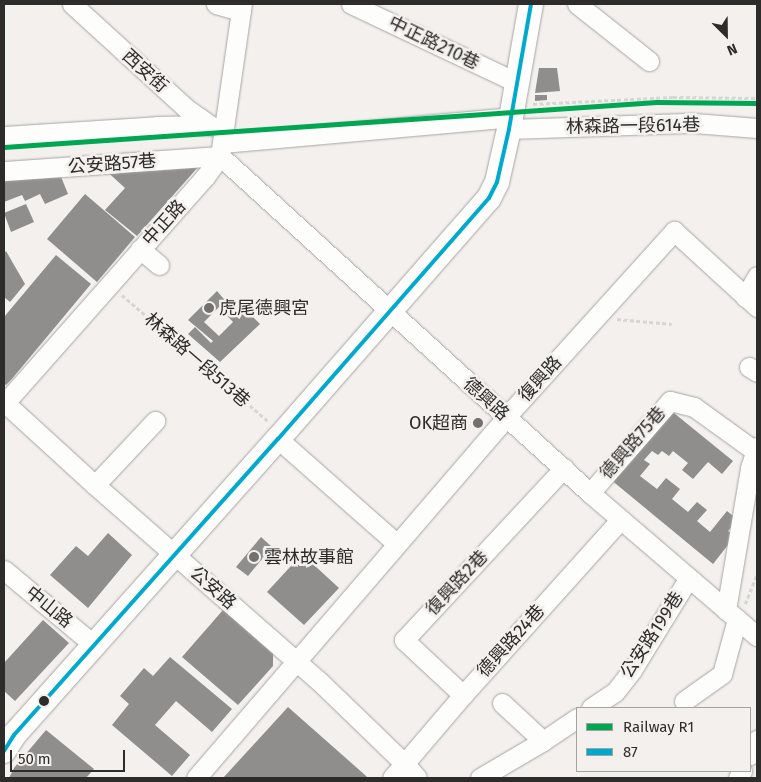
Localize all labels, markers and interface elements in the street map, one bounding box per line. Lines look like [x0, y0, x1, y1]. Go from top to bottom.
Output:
north arrow [701, 10, 751, 60]
street label: 中正路210巷 [385, 12, 483, 74]
text: N [724, 40, 740, 59]
street label: 西安街 [118, 45, 172, 97]
street label: 林森路一段614巷 [566, 114, 700, 138]
street label: 公安路57巷 [67, 150, 157, 178]
street label: 中正路 [138, 196, 190, 250]
place label: 虎尾德興宮 [219, 297, 309, 319]
marker: 虎尾德興宮 [203, 302, 215, 314]
street label: 林森路一段513巷 [140, 308, 254, 412]
street label: 復興路 [514, 352, 566, 406]
street label: 德興路 [459, 373, 513, 425]
street label: 德興路75巷 [596, 402, 670, 484]
place label: OK超商 [409, 412, 468, 434]
marker: OK超商 [472, 417, 484, 429]
place label: 雲林故事館 [264, 546, 354, 568]
street label: 復興路2巷 [422, 546, 492, 620]
marker: 雲林故事館 [248, 551, 260, 563]
street label: 公安路 [186, 562, 240, 614]
street label: 中山路 [21, 582, 77, 632]
street label: 公安路199巷 [616, 588, 688, 682]
street label: 德興路24巷 [473, 600, 549, 682]
unlabelled marker [39, 696, 49, 706]
legend [576, 707, 751, 772]
text: Railway R1 [623, 718, 694, 736]
scale bar [12, 740, 128, 772]
text: 87 [623, 743, 638, 761]
text: 50 m [18, 750, 51, 768]

